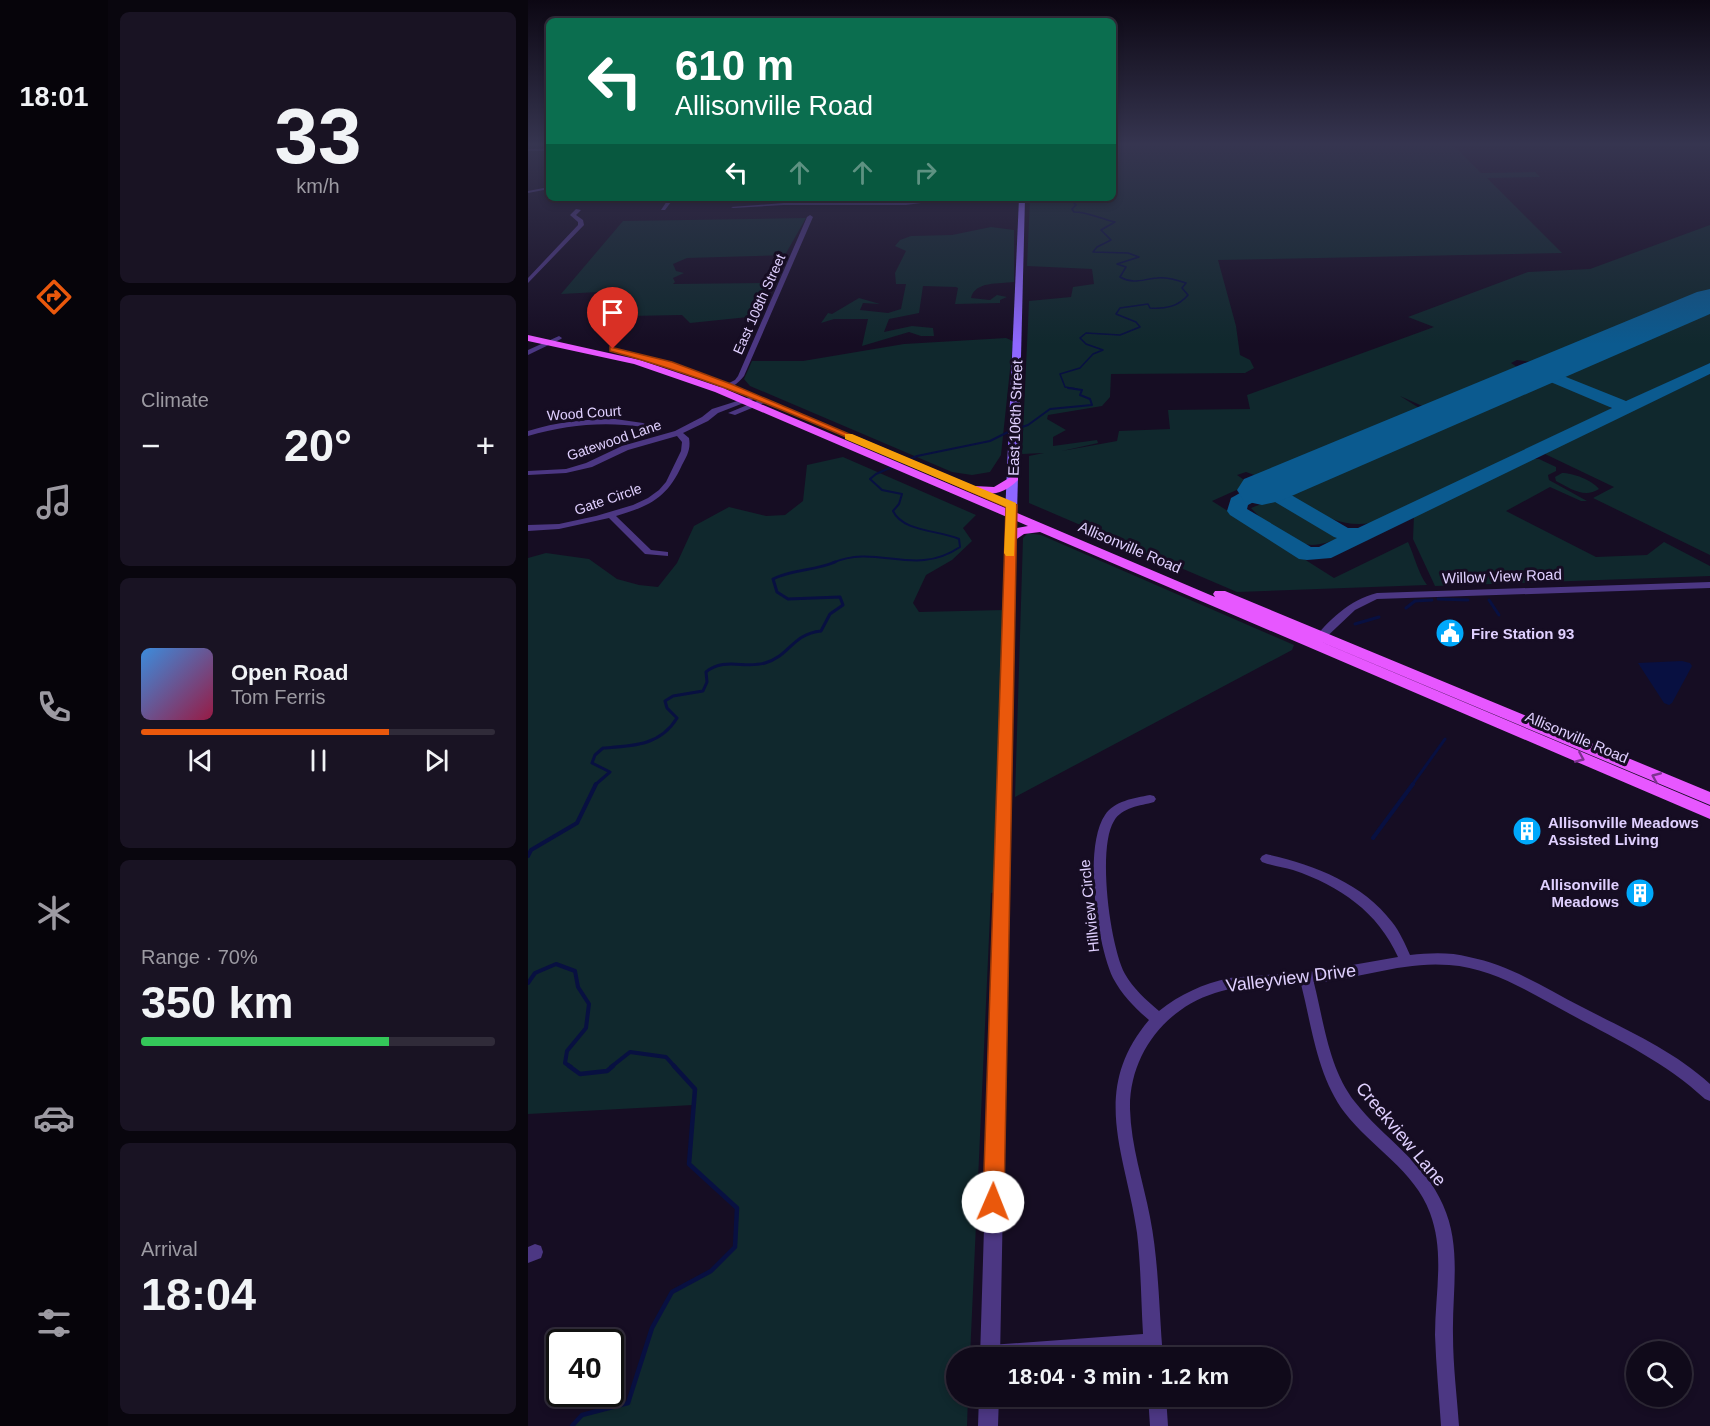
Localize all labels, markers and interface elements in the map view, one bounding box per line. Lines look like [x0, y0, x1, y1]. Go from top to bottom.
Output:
icon: left [576, 42, 654, 120]
text: 610 m [675, 42, 794, 89]
text: 18:01 [19, 82, 89, 112]
text: Allisonville Road [675, 91, 873, 121]
text: 33 [275, 92, 361, 180]
icon: left [720, 156, 753, 189]
icon: ahead [783, 156, 816, 189]
icon: ahead [846, 156, 879, 189]
icon: right [909, 156, 942, 189]
text: km/h [296, 175, 340, 197]
street label: East 108th Street [730, 251, 788, 357]
icon: directions [33, 276, 75, 318]
pin [587, 287, 638, 349]
icon: arrive [596, 296, 629, 329]
street label: East 106th Street [1004, 359, 1026, 476]
text: Climate [141, 389, 209, 411]
street label: Wood Court [546, 402, 622, 424]
street label: Gatewood Lane [565, 416, 664, 464]
text: 20° [284, 420, 352, 471]
text: − [141, 427, 160, 464]
text: + [476, 427, 495, 464]
street label: Gate Circle [572, 480, 644, 518]
icon: music [33, 481, 75, 523]
street label: Allisonville Road [1076, 518, 1184, 576]
street label: Willow View Road [1442, 565, 1562, 587]
public building icon: Fire Station 93 [1434, 617, 1466, 649]
place label: Fire Station 93 [1471, 625, 1574, 642]
text: Open Road [231, 660, 348, 685]
icon: phone [33, 686, 75, 728]
text: Tom Ferris [231, 686, 325, 708]
street label: Allisonville Road [1523, 708, 1631, 766]
icon: previous [184, 744, 217, 777]
icon: pause [302, 744, 335, 777]
icon: next [420, 744, 453, 777]
one-way arrow [1574, 751, 1585, 763]
one-way arrow [1651, 772, 1662, 784]
place label: Allisonville Meadows Assisted Living [1548, 814, 1699, 848]
building icon: Allisonville Meadows Assisted Living [1511, 815, 1543, 847]
street label: Hillview Circle [1076, 859, 1102, 953]
place label: Allisonville Meadows [1540, 876, 1619, 910]
building icon: Allisonville Meadows [1624, 877, 1656, 909]
icon: climate [33, 892, 75, 934]
text: Range · 70% [141, 946, 258, 968]
street label: Valleyview Drive [1225, 960, 1357, 996]
text: 350 km [141, 977, 294, 1028]
street label: Creekview Lane [1352, 1078, 1450, 1190]
icon: car [33, 1097, 75, 1139]
position arrow [961, 1170, 1025, 1234]
text: Arrival [141, 1238, 198, 1260]
text: 18:04 [141, 1269, 256, 1320]
icon: filters [33, 1302, 75, 1344]
speed limit sign: 40 [546, 1329, 624, 1407]
map controls [1626, 1341, 1692, 1407]
button: search [1626, 1341, 1692, 1407]
text: 18:04 · 3 min · 1.2 km [1008, 1364, 1229, 1389]

